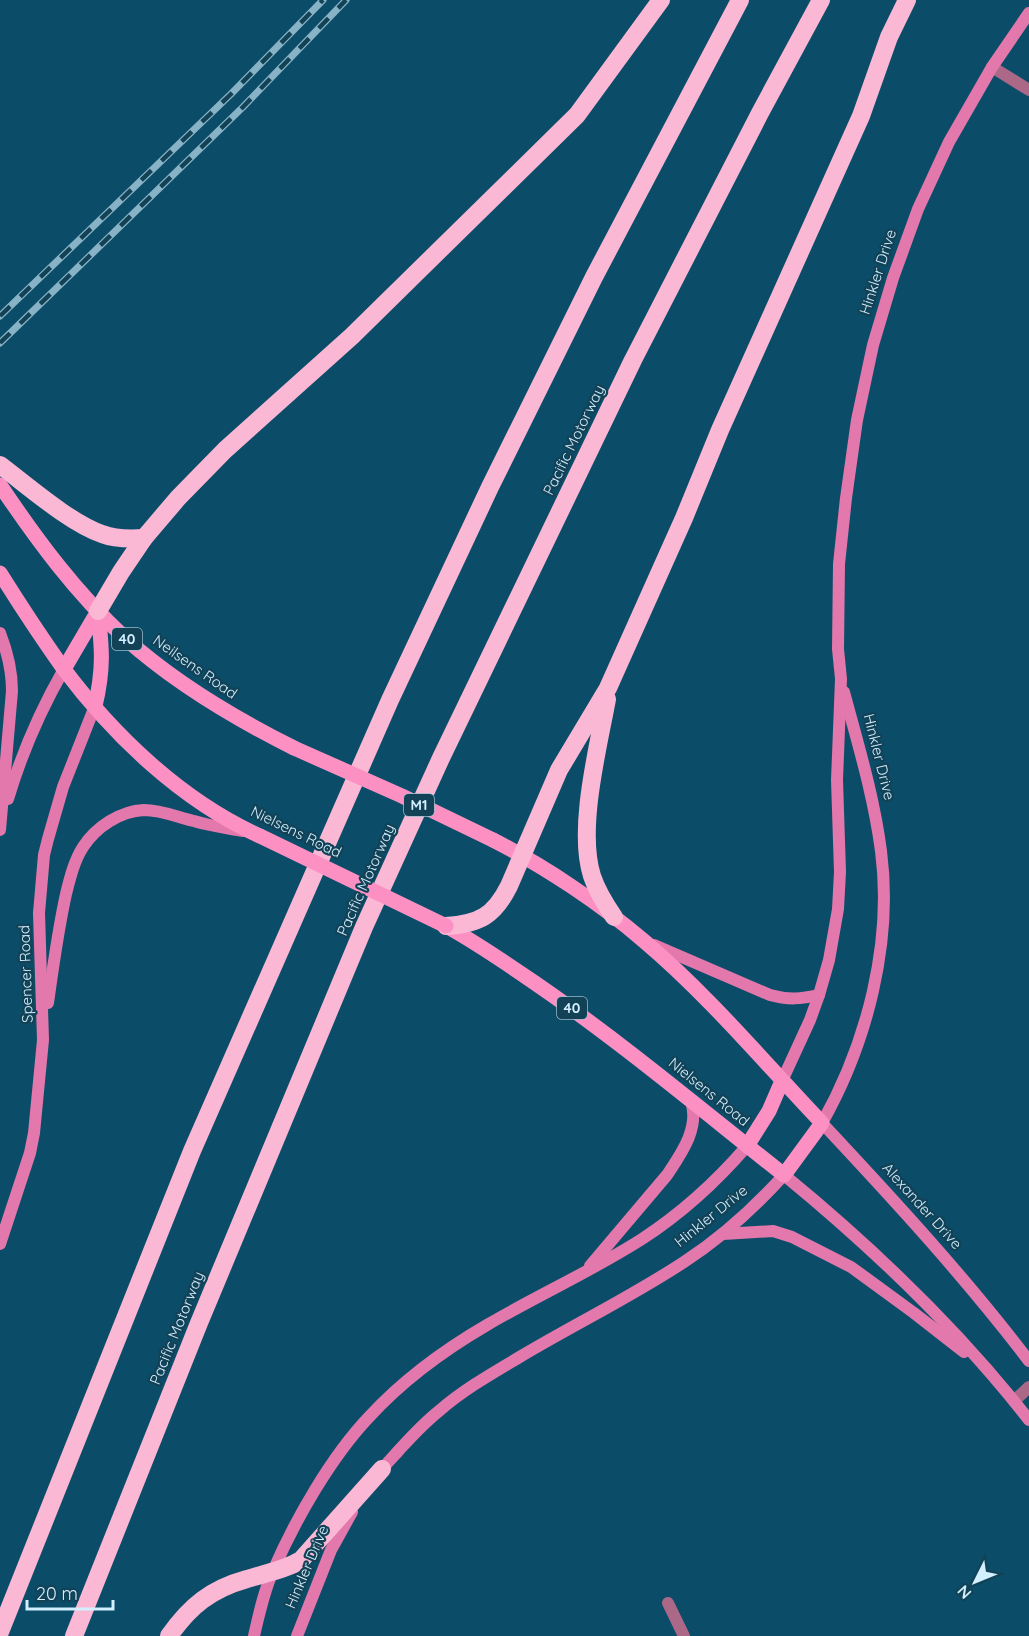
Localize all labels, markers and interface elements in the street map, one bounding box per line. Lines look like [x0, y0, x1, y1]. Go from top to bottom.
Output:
street label: Hinkler Drive [855, 227, 900, 317]
street label: Pacific Motorway [539, 382, 608, 498]
road number: 40 [112, 628, 142, 650]
street label: Neilsens Road [149, 631, 241, 703]
street label: Hinkler Drive [860, 712, 899, 802]
road number: M1 [404, 794, 434, 816]
street label: Nielsens Road [248, 801, 345, 862]
street label: Pacific Motorway [332, 821, 399, 939]
street label: Spencer Road [14, 925, 37, 1023]
road number: 40 [557, 997, 587, 1019]
street label: Nielsens Road [665, 1053, 754, 1130]
street label: Alexander Drive [879, 1158, 966, 1253]
street label: Hinkler Drive [670, 1180, 751, 1251]
street label: Pacific Motorway [145, 1268, 208, 1387]
street label: Hinkler Drive [281, 1522, 333, 1611]
north arrow [945, 1552, 1005, 1612]
scale bar [27, 1573, 112, 1611]
text: N [953, 1581, 975, 1603]
text: 20 m [36, 1582, 78, 1605]

